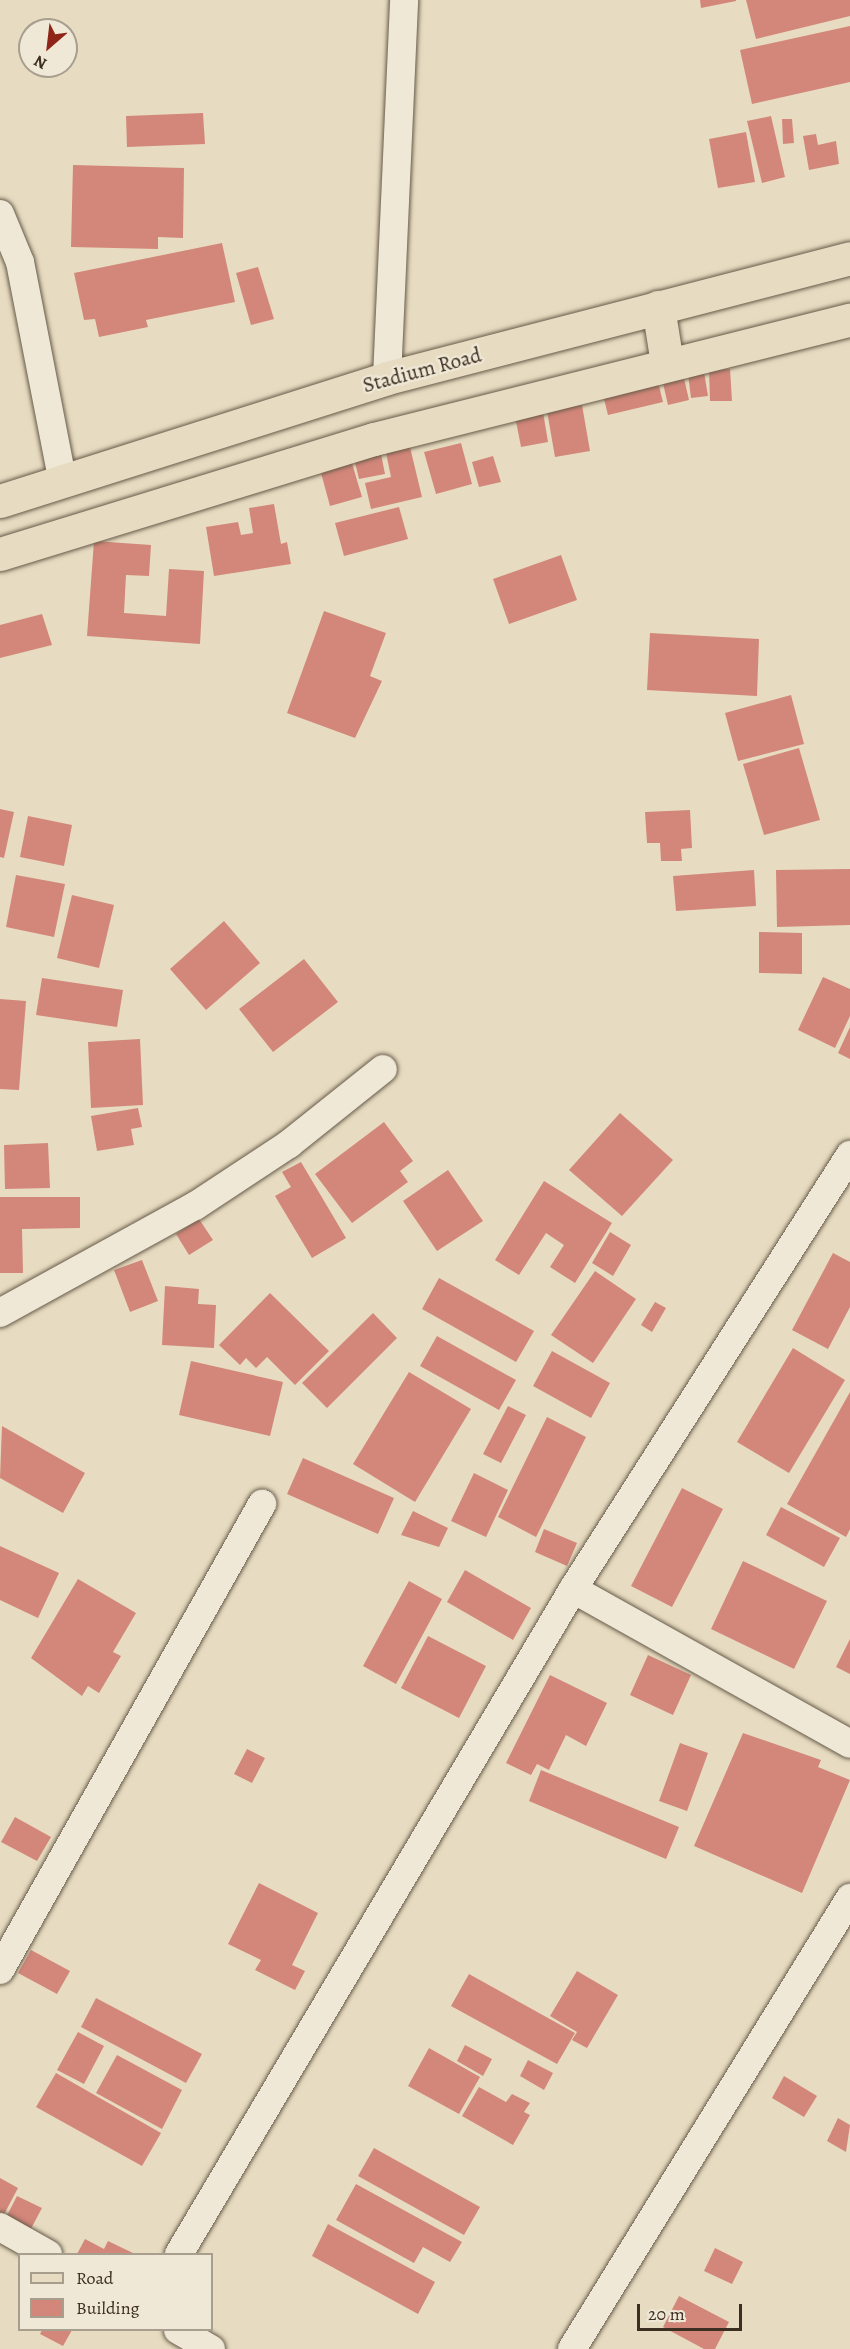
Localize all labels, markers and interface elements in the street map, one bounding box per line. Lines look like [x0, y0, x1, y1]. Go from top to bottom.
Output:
north arrow [18, 18, 78, 78]
text: N [30, 50, 51, 75]
street label: Stadium Road [360, 342, 484, 398]
legend [18, 2253, 213, 2331]
text: Road [76, 2266, 113, 2290]
scale bar [640, 2292, 745, 2330]
text: Building [76, 2296, 140, 2320]
text: 20 m [648, 2302, 685, 2326]

